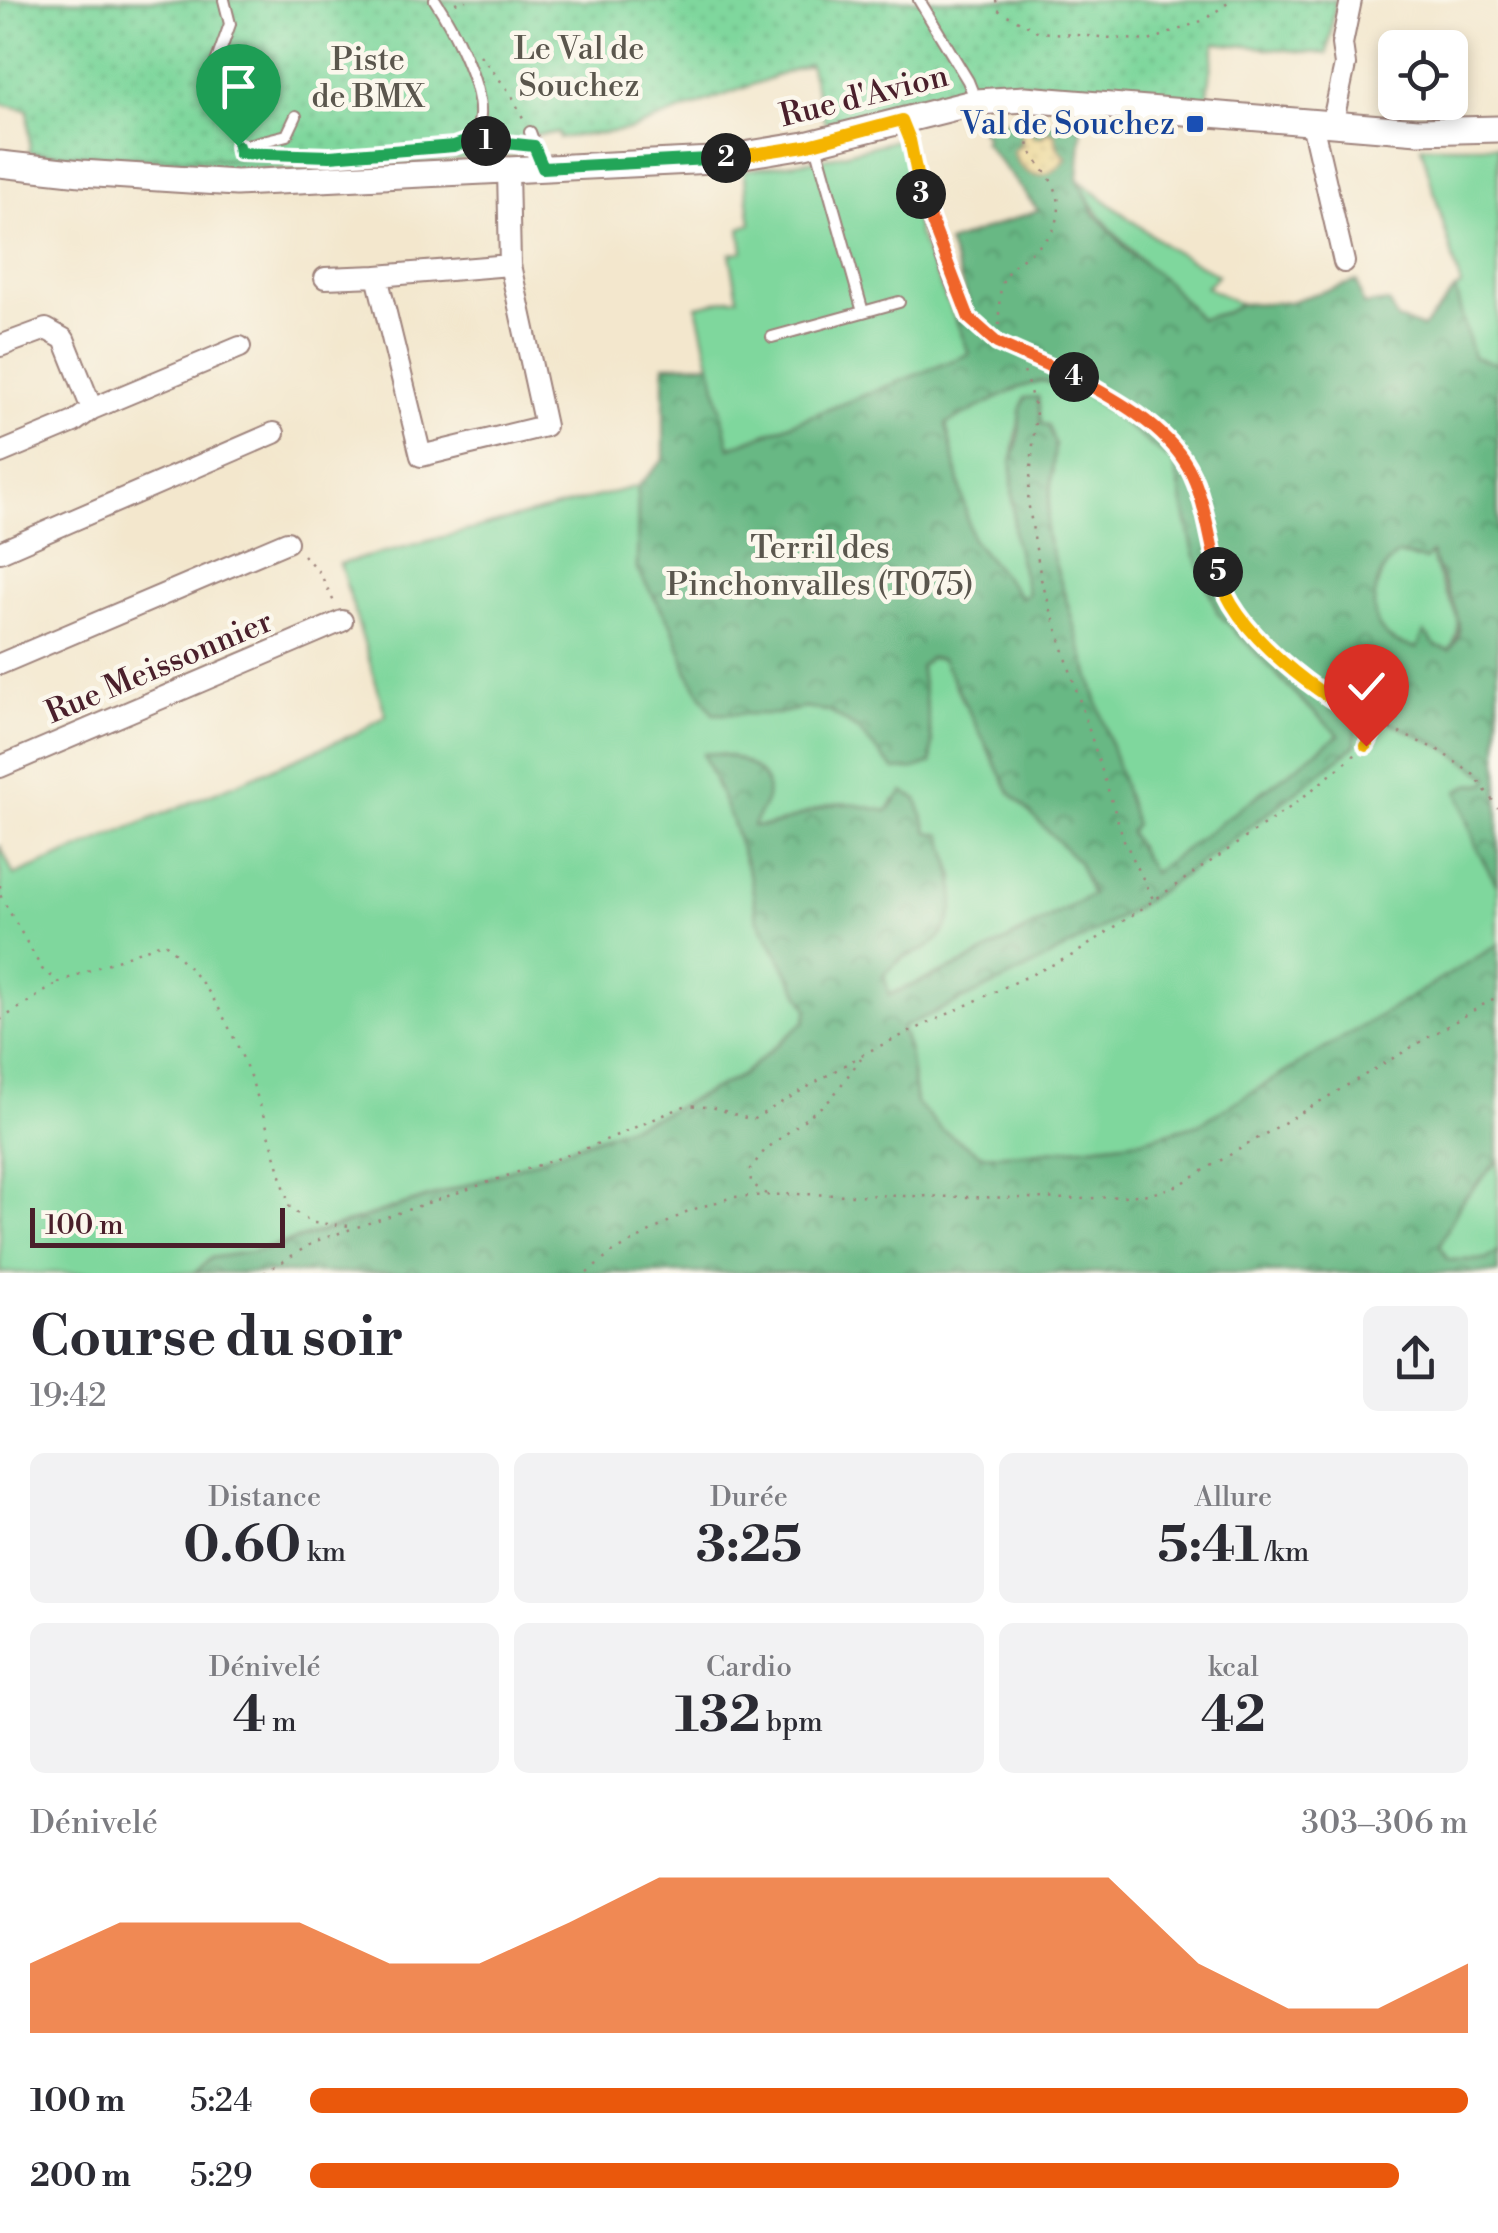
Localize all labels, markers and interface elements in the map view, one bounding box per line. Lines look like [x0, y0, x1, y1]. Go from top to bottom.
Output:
park label: Le Val de Souchez [514, 29, 644, 106]
map controls [1378, 30, 1468, 120]
button: locate [1378, 30, 1468, 120]
park label: Piste de BMX [311, 40, 426, 117]
pin [196, 44, 281, 147]
street label: Rue d'Avion [776, 56, 952, 136]
icon: arrive [211, 59, 266, 114]
place label: Val de Souchez [960, 104, 1175, 144]
marker: Val de Souchez [1184, 113, 1206, 135]
pin: 1 [461, 116, 511, 166]
text: 1 [479, 123, 493, 158]
pin: 2 [701, 133, 751, 183]
text: 2 [717, 140, 735, 175]
pin: 3 [896, 169, 946, 219]
text: 3 [913, 176, 929, 211]
pin: 4 [1049, 352, 1099, 402]
text: 4 [1065, 359, 1083, 394]
park label: Terril des Pinchonvalles (T075) [666, 528, 974, 605]
pin: 5 [1193, 547, 1243, 597]
text: 5 [1209, 554, 1227, 589]
street label: Rue Meissonnier [39, 601, 279, 733]
pin [1324, 644, 1409, 747]
icon: check [1339, 659, 1394, 714]
scale bar [30, 1203, 285, 1248]
text: 100 m [45, 1208, 124, 1243]
text: Course du soir [30, 1304, 404, 1373]
button: share [1363, 1306, 1468, 1411]
text: 19:42 [30, 1376, 107, 1416]
text: Distance [208, 1480, 321, 1515]
text: Durée [710, 1480, 788, 1515]
text: Allure [1194, 1480, 1272, 1515]
text: 0.60 [183, 1515, 301, 1577]
text: 3:25 [696, 1515, 802, 1577]
text: 5:41 [1157, 1515, 1259, 1577]
text: km [301, 1535, 346, 1570]
text: /km [1259, 1535, 1309, 1570]
text: Dénivelé [209, 1650, 321, 1685]
text: Cardio [706, 1650, 792, 1685]
text: kcal [1208, 1650, 1259, 1685]
text: 4 [233, 1685, 266, 1747]
text: 132 [675, 1685, 760, 1747]
text: 42 [1201, 1685, 1266, 1747]
text: m [266, 1705, 297, 1740]
text: bpm [760, 1705, 823, 1740]
text: Dénivelé [30, 1803, 158, 1843]
text: 303–306 m [1301, 1803, 1468, 1843]
text: 100 m [30, 2081, 125, 2121]
text: 5:24 [190, 2081, 252, 2121]
text: 200 m [30, 2156, 131, 2196]
text: 5:29 [190, 2156, 253, 2196]

